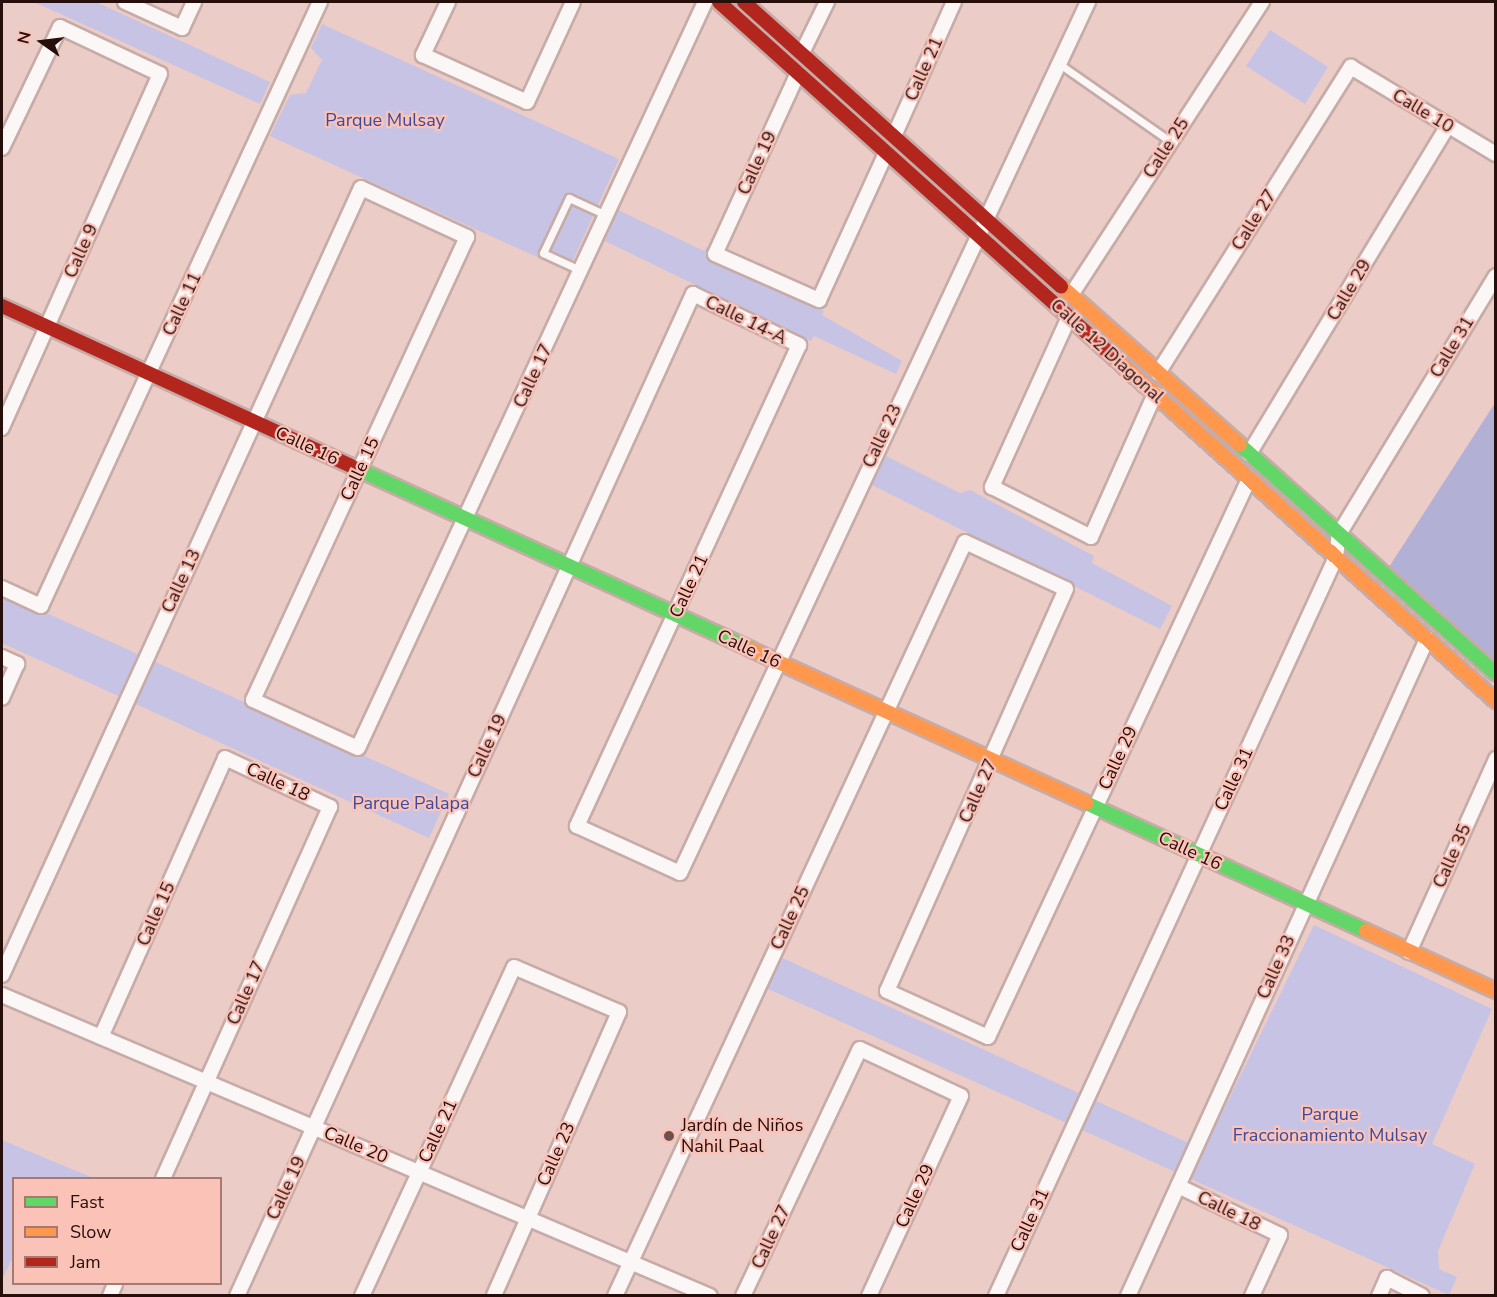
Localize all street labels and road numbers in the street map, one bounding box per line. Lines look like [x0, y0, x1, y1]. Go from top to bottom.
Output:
street label: Calle 21 [900, 34, 948, 104]
street label: Calle 10 [1388, 84, 1458, 138]
street label: Calle 25 [1138, 114, 1194, 182]
street label: Calle 19 [733, 128, 781, 198]
street label: Calle 27 [1227, 186, 1281, 254]
street label: Calle 9 [60, 221, 102, 281]
street label: Calle 29 [1322, 255, 1376, 325]
street label: Calle 11 [158, 269, 206, 339]
street label: Calle 14-A [702, 291, 790, 349]
street label: Calle 12 Diagonal [1046, 294, 1168, 408]
street label: Calle 31 [1425, 312, 1479, 382]
street label: Calle 17 [509, 341, 557, 411]
street label: Calle 23 [858, 401, 906, 471]
street label: Calle 16 [272, 422, 342, 470]
street label: Calle 15 [336, 434, 384, 504]
street label: Calle 13 [157, 546, 205, 616]
street label: Calle 21 [665, 551, 713, 621]
street label: Calle 16 [714, 625, 784, 673]
street label: Calle 19 [463, 711, 511, 781]
street label: Calle 29 [1094, 723, 1142, 793]
street label: Calle 31 [1210, 744, 1258, 814]
street label: Calle 27 [954, 756, 1002, 826]
street label: Calle 18 [243, 758, 313, 806]
street label: Calle 35 [1428, 821, 1476, 891]
street label: Calle 16 [1155, 827, 1225, 875]
street label: Calle 15 [132, 879, 180, 949]
street label: Calle 25 [766, 883, 814, 953]
street label: Calle 33 [1252, 932, 1300, 1002]
street label: Calle 17 [222, 958, 270, 1028]
street label: Calle 21 [414, 1096, 462, 1166]
street label: Calle 23 [532, 1119, 580, 1189]
street label: Calle 20 [321, 1122, 391, 1168]
street label: Calle 19 [262, 1153, 310, 1223]
street label: Calle 29 [891, 1161, 939, 1231]
street label: Calle 31 [1006, 1185, 1054, 1255]
street label: Calle 18 [1194, 1186, 1264, 1236]
street label: Calle 27 [747, 1202, 795, 1272]

